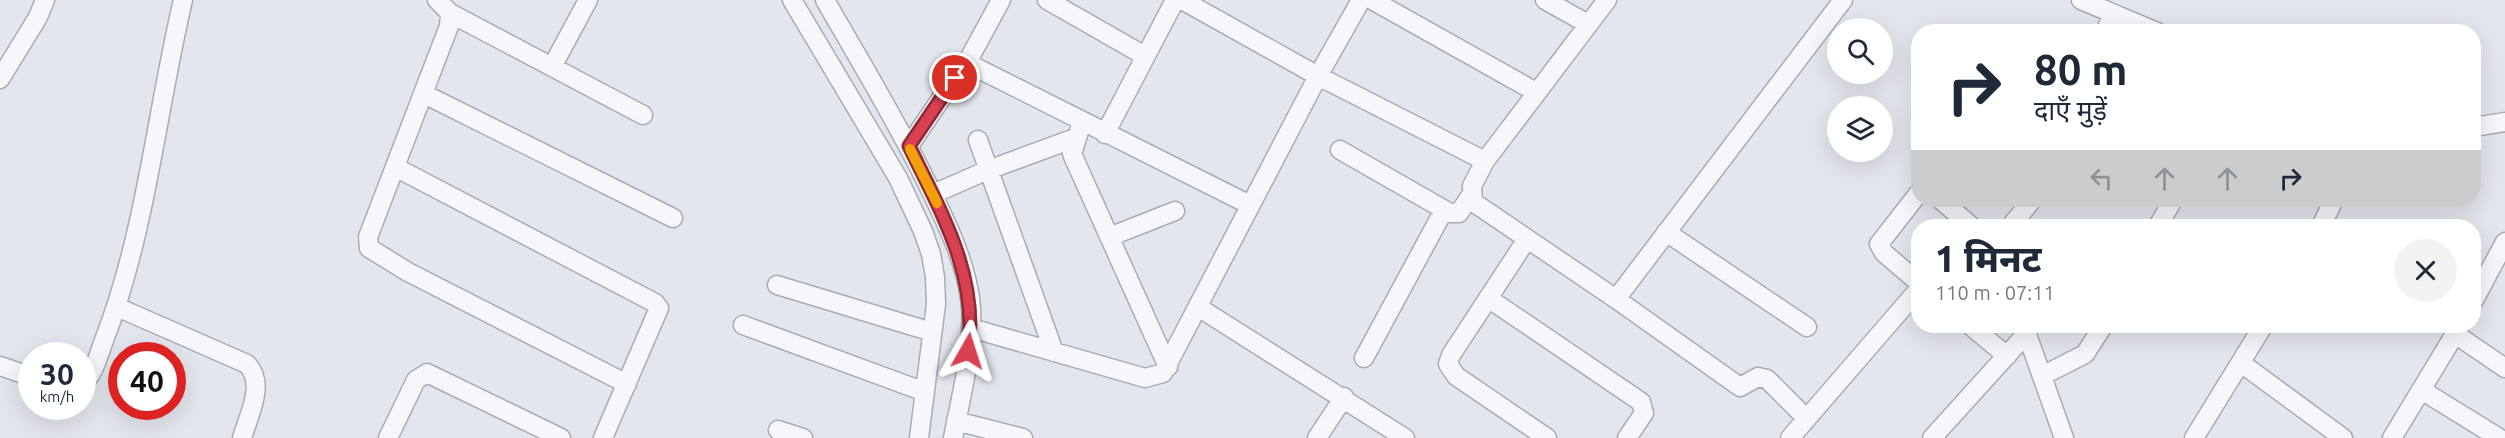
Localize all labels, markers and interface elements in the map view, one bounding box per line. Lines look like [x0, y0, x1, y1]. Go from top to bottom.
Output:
map controls [1827, 18, 1893, 162]
button: search [1827, 18, 1893, 84]
text: 80 m [2034, 46, 2128, 93]
icon: right [1935, 48, 2013, 126]
pin [929, 52, 980, 103]
icon: arrive [938, 61, 971, 94]
text: दाएँ मुड़ें [2034, 95, 2107, 125]
button: layers [1827, 96, 1893, 162]
icon: left [2085, 162, 2118, 195]
icon: ahead [2148, 162, 2181, 195]
icon: ahead [2211, 162, 2244, 195]
icon: right [2274, 162, 2307, 195]
text: 1 मिनट [1935, 238, 2041, 279]
button: close [2394, 239, 2457, 302]
text: 110 m · 07:11 [1935, 281, 2055, 304]
position arrow [936, 319, 1000, 383]
speed limit sign: 40 [108, 342, 186, 420]
text: 30 [40, 357, 74, 391]
text: km/h [40, 388, 74, 405]

